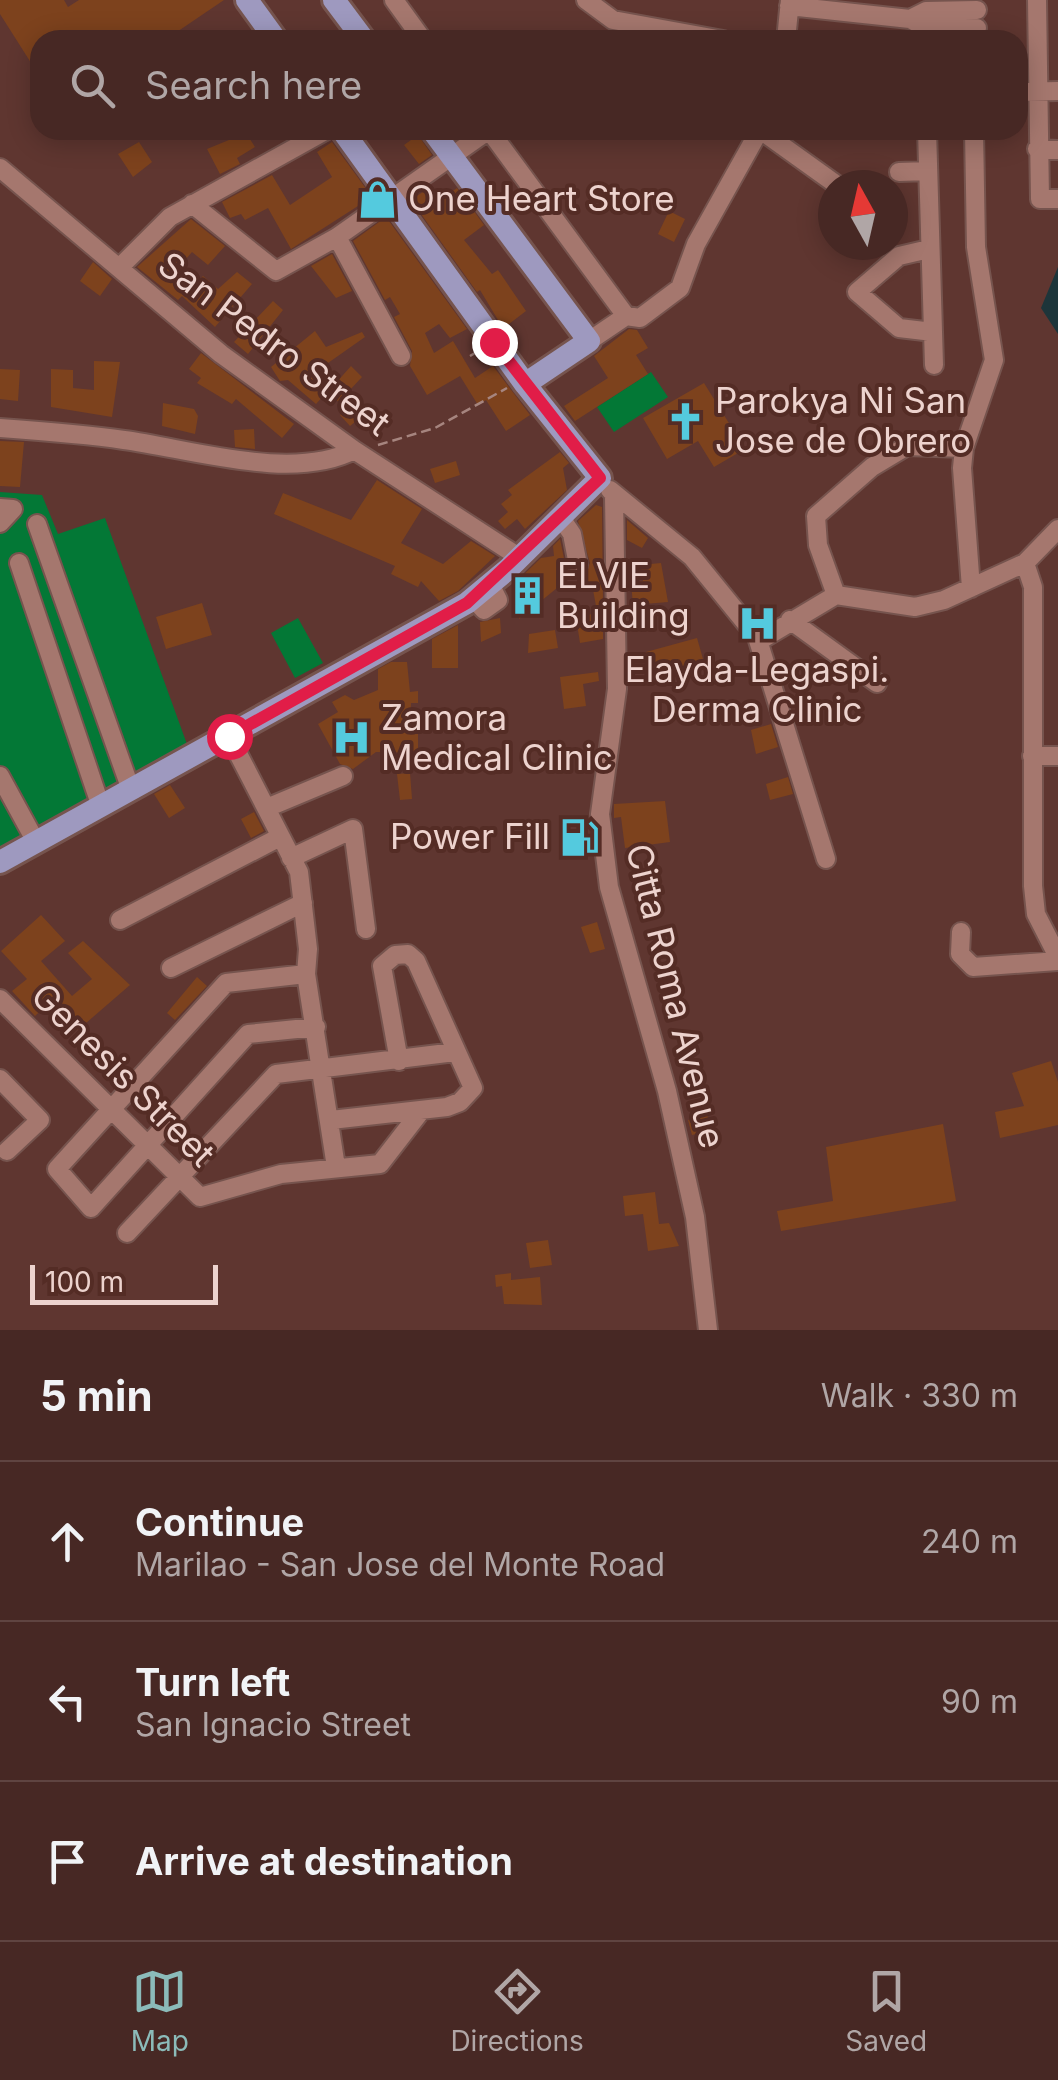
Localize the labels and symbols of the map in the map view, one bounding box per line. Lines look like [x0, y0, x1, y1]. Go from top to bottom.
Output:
north arrow [818, 170, 908, 260]
place label: One Heart Store [408, 177, 675, 219]
shop icon: One Heart Store [357, 178, 399, 220]
street label: San Pedro Street [151, 243, 399, 444]
route end [472, 320, 518, 366]
place label: Parokya Ni San Jose de Obrero [715, 379, 971, 461]
church icon: Parokya Ni San Jose de Obrero [664, 400, 706, 442]
place label: ELVIE Building [557, 554, 690, 636]
building icon: ELVIE Building [506, 575, 548, 617]
hospital icon: Elayda-Legaspi. Derma Clinic [736, 602, 778, 644]
place label: Elayda-Legaspi. Derma Clinic [625, 648, 889, 730]
place label: Zamora Medical Clinic [381, 696, 613, 778]
route start [207, 714, 253, 760]
hospital icon: Zamora Medical Clinic [330, 717, 372, 759]
place label: Power Fill [390, 815, 550, 857]
fuel station icon: Power Fill [559, 816, 601, 858]
street label: Citta Roma Avenue [618, 839, 734, 1152]
street label: Genesis Street [23, 974, 224, 1175]
scale bar [30, 1260, 218, 1304]

